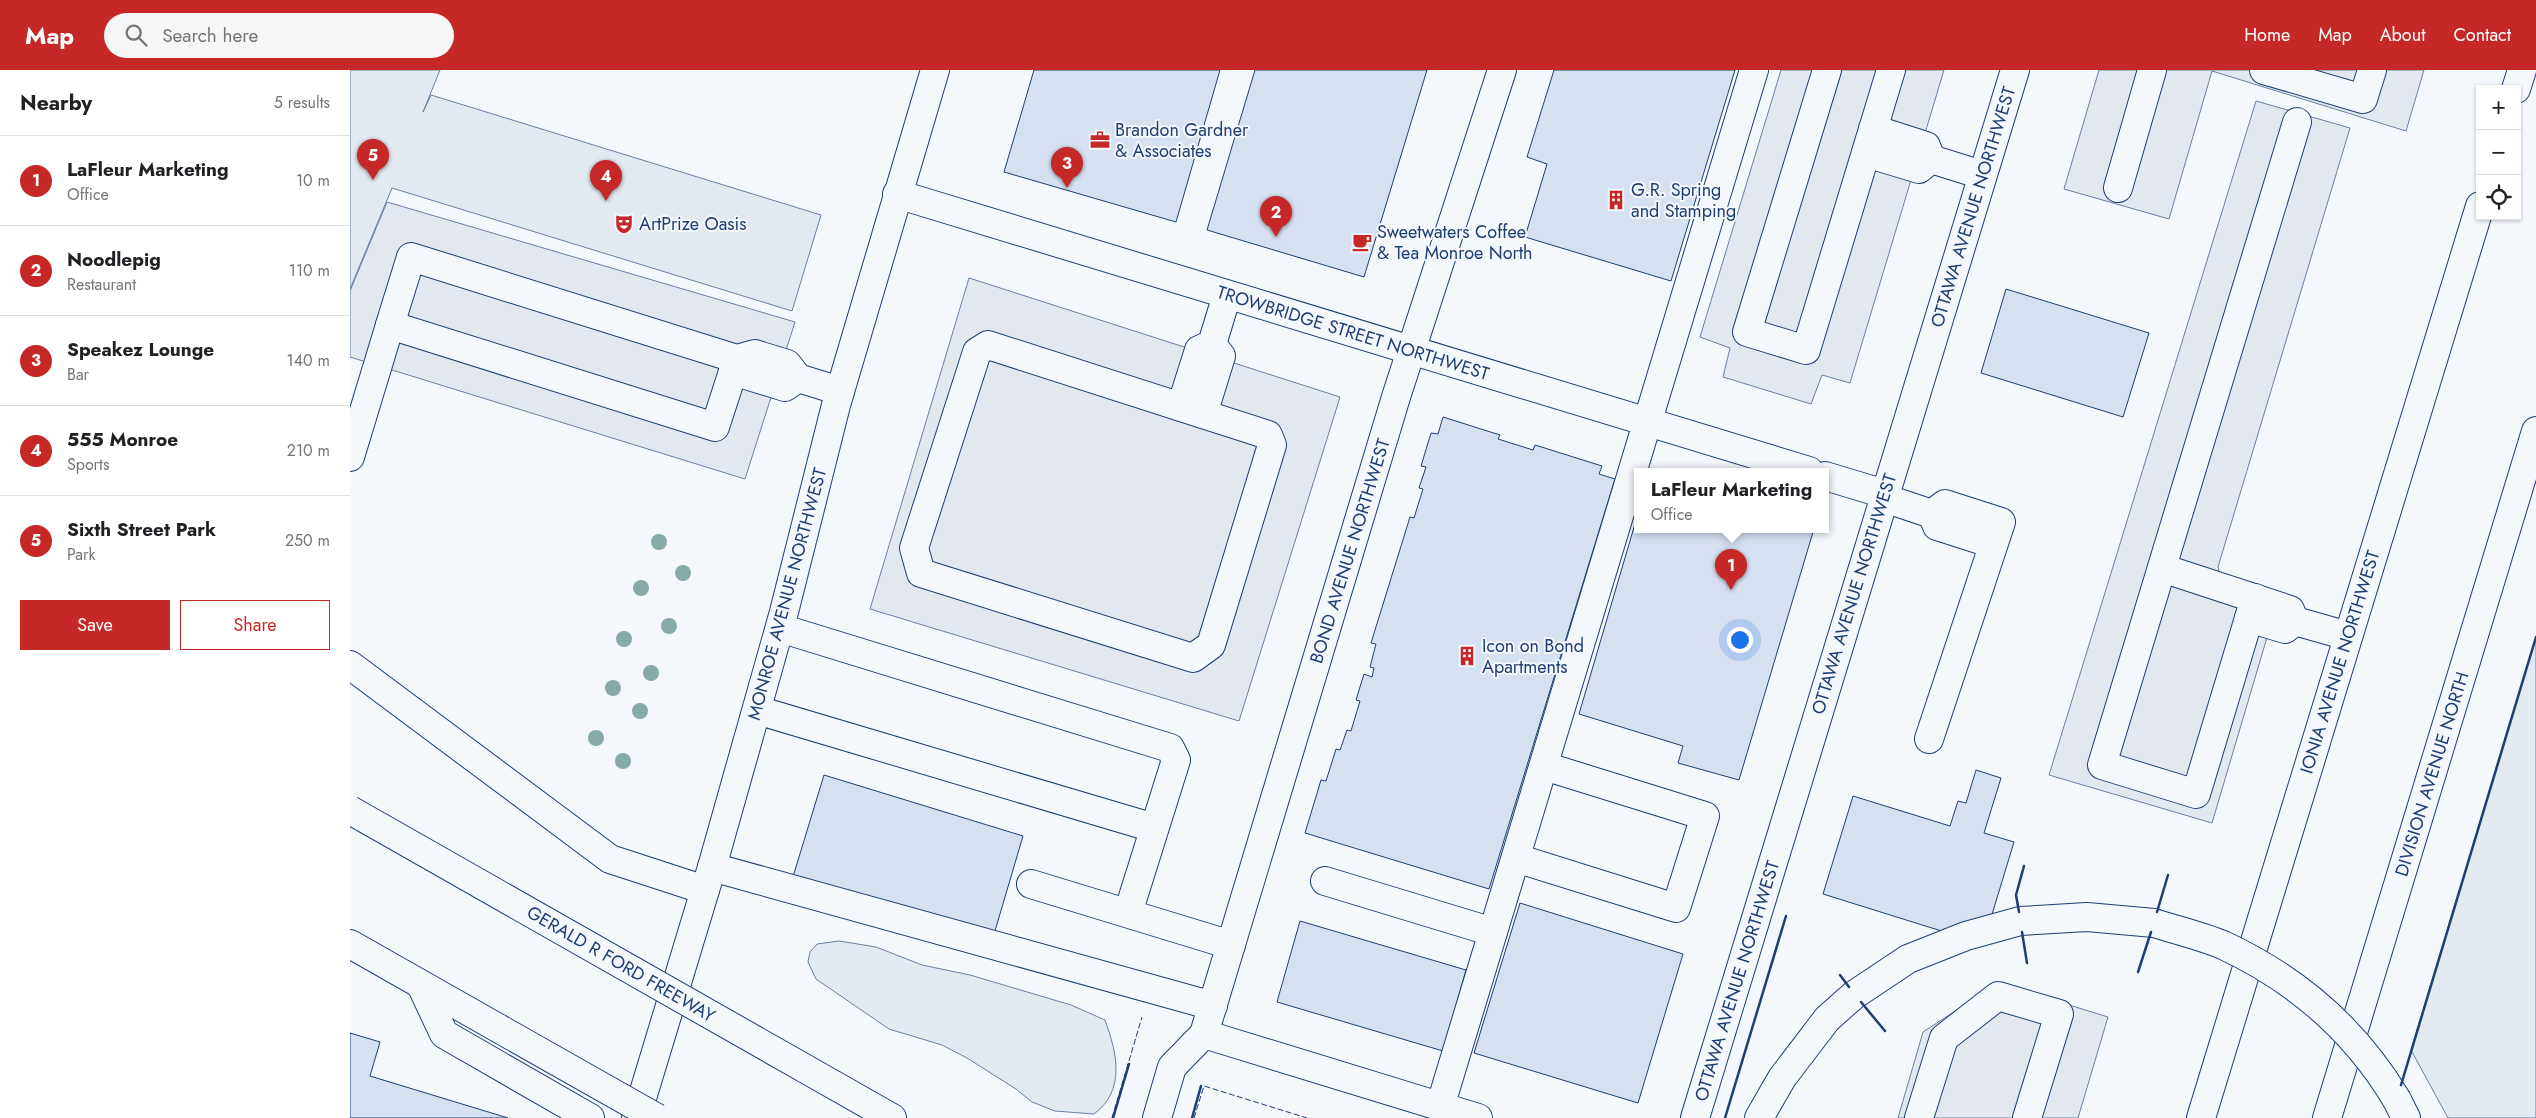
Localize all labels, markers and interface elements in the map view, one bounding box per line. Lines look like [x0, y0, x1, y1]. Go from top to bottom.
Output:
search box [104, 13, 454, 58]
text: Map [25, 18, 74, 53]
icon: search [122, 21, 150, 49]
text: Search here [162, 22, 258, 49]
text: Home [2244, 22, 2290, 48]
text: Map [2318, 22, 2352, 48]
text: About [2380, 22, 2425, 48]
text: Contact [2453, 22, 2511, 48]
street label: OTTAWA AVENUE NORTHWEST [1924, 83, 2022, 331]
map controls [2476, 85, 2521, 220]
button: + [2476, 85, 2521, 130]
text: Nearby [20, 88, 92, 118]
text: 5 results [274, 91, 330, 114]
place label: Brandon Gardner & Associates [1115, 117, 1249, 164]
office icon: Brandon Gardner & Associates [1089, 129, 1111, 151]
button: − [2476, 130, 2521, 175]
pin: 5 [357, 139, 389, 180]
pin: 3 [1051, 147, 1083, 188]
text: LaFleur Marketing [67, 156, 229, 183]
pin: 4 [590, 160, 622, 201]
text: 1 [32, 169, 40, 192]
text: 10 m [296, 169, 330, 192]
button: locate [2476, 175, 2521, 220]
place label: G.R. Spring and Stamping [1631, 177, 1736, 224]
text: Office [67, 183, 109, 206]
building icon: G.R. Spring and Stamping [1605, 189, 1627, 211]
pin: 2 [1260, 196, 1292, 237]
place label: ArtPrize Oasis [639, 211, 746, 237]
theatre icon: ArtPrize Oasis [613, 213, 635, 235]
place label: Sweetwaters Coffee & Tea Monroe North [1377, 219, 1532, 266]
cafe icon: Sweetwaters Coffee & Tea Monroe North [1351, 231, 1373, 253]
text: Noodlepig [67, 246, 161, 273]
text: 2 [31, 259, 41, 282]
text: 110 m [289, 259, 330, 282]
text: Restaurant [67, 273, 136, 296]
street label: TROWBRIDGE STREET NORTHWEST [1214, 279, 1493, 387]
text: Speakez Lounge [67, 336, 214, 363]
text: 3 [31, 349, 41, 372]
text: 140 m [287, 349, 330, 372]
text: Bar [67, 363, 89, 386]
text: 555 Monroe [67, 426, 178, 453]
street label: BOND AVENUE NORTHWEST [1303, 435, 1397, 667]
text: 4 [30, 439, 42, 462]
text: 210 m [287, 439, 330, 462]
text: Sports [67, 453, 109, 476]
street label: MONROE AVENUE NORTHWEST [741, 464, 833, 723]
popup [1634, 468, 1829, 533]
street label: OTTAWA AVENUE NORTHWEST [1805, 470, 1903, 718]
text: LaFleur Marketing [1651, 476, 1812, 503]
text: Office [1651, 503, 1693, 526]
text: Sixth Street Park [67, 516, 216, 543]
text: 5 [31, 529, 41, 552]
text: 250 m [285, 529, 330, 552]
text: Park [67, 543, 96, 566]
street label: IONIA AVENUE NORTHWEST [2294, 547, 2387, 777]
pin: 1 [1715, 549, 1747, 590]
button: Save [20, 600, 170, 650]
button: Share [180, 600, 330, 650]
your location [1727, 627, 1753, 653]
place label: Icon on Bond Apartments [1482, 633, 1584, 680]
building icon: Icon on Bond Apartments [1456, 645, 1478, 667]
street label: DIVISION AVENUE NORTH [2388, 669, 2476, 879]
street label: OTTAWA AVENUE NORTHWEST [1688, 857, 1786, 1105]
street label: GERALD R FORD FREEWAY [522, 899, 721, 1029]

